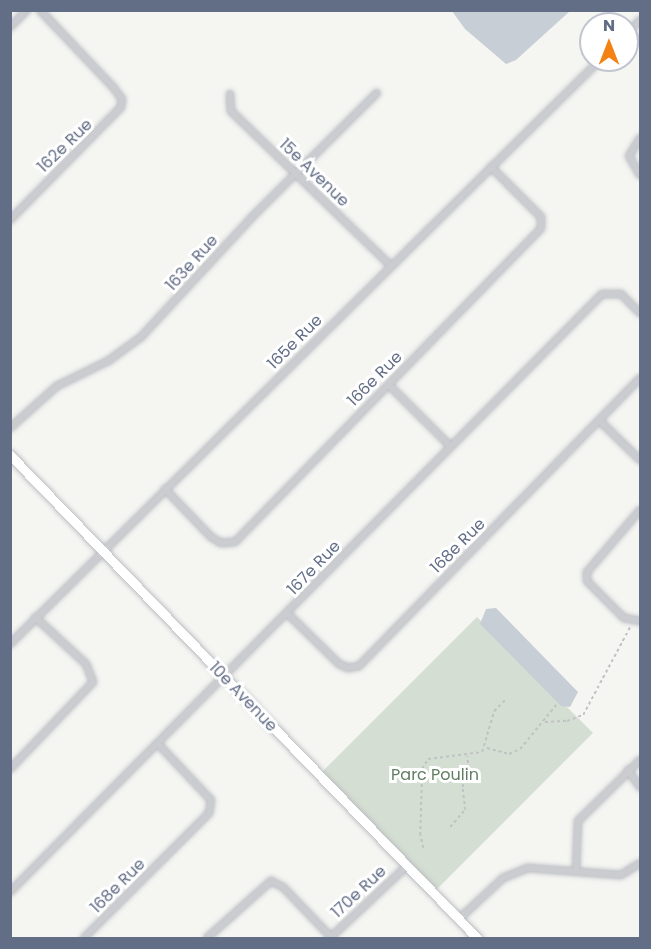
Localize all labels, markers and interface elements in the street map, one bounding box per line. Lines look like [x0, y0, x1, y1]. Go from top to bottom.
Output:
north arrow [579, 12, 639, 72]
text: N [603, 14, 615, 37]
street label: 162e Rue [34, 115, 96, 177]
street label: 15e Avenue [275, 135, 353, 211]
street label: 163e Rue [162, 231, 222, 295]
street label: 165e Rue [264, 311, 326, 373]
street label: 166e Rue [344, 348, 406, 410]
street label: 168e Rue [427, 515, 489, 577]
street label: 167e Rue [283, 537, 345, 599]
street label: 10e Avenue [205, 658, 281, 736]
park label: Parc Poulin [391, 765, 479, 785]
street label: 168e Rue [87, 855, 149, 917]
street label: 170e Rue [328, 862, 390, 922]

